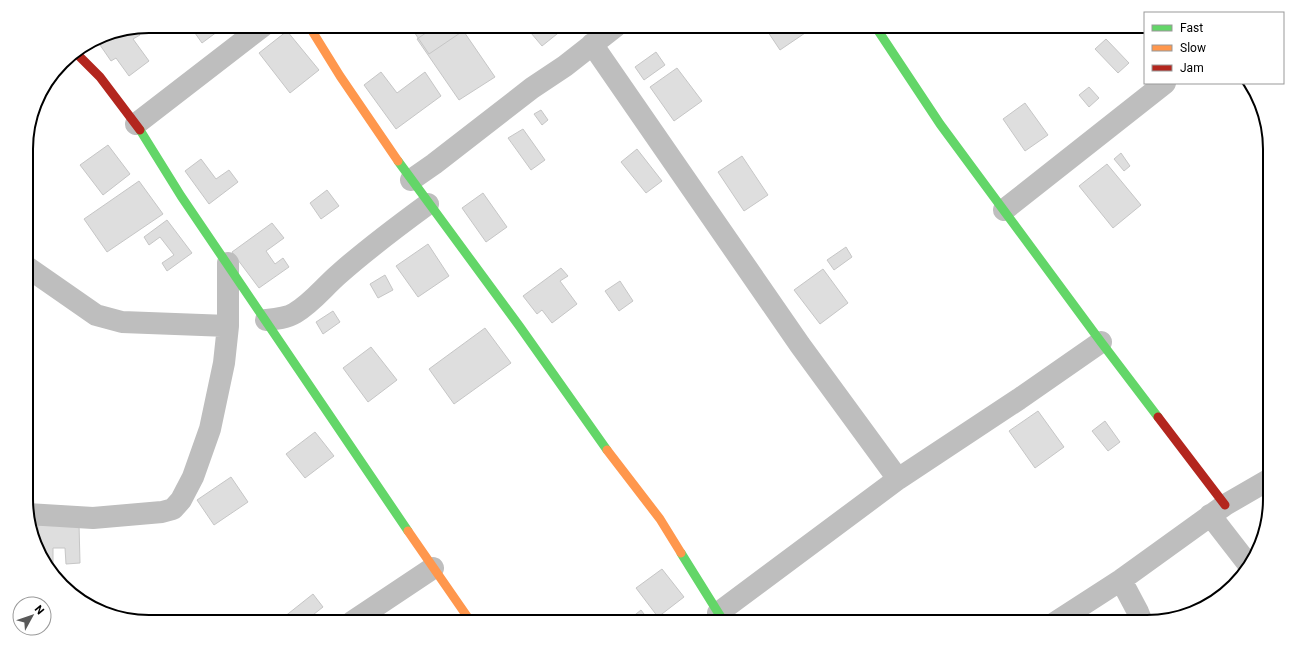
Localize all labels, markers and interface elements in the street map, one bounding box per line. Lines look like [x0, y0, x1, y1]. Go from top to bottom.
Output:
legend [1144, 12, 1284, 84]
text: Fast [1180, 21, 1203, 35]
text: Slow [1180, 41, 1206, 55]
text: Jam [1180, 61, 1204, 75]
north arrow [12, 596, 52, 636]
text: N [32, 603, 47, 617]

